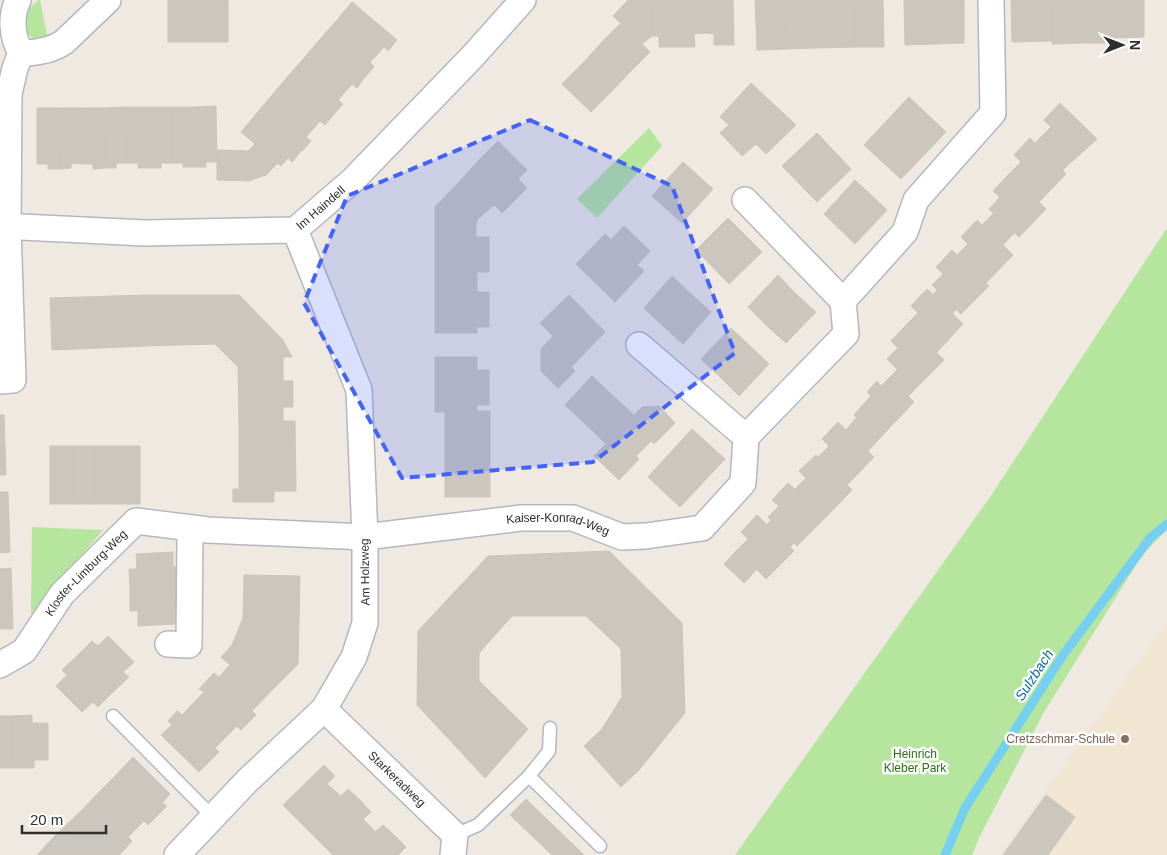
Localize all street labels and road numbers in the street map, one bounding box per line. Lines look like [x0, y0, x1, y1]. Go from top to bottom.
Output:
street label: Im Haindell [293, 183, 348, 233]
street label: Kaiser-Konrad-Weg [505, 510, 611, 538]
street label: Kloster-Limburg-Weg [42, 527, 130, 619]
street label: Am Holzweg [357, 538, 373, 606]
street label: Starkeradweg [365, 748, 428, 810]

